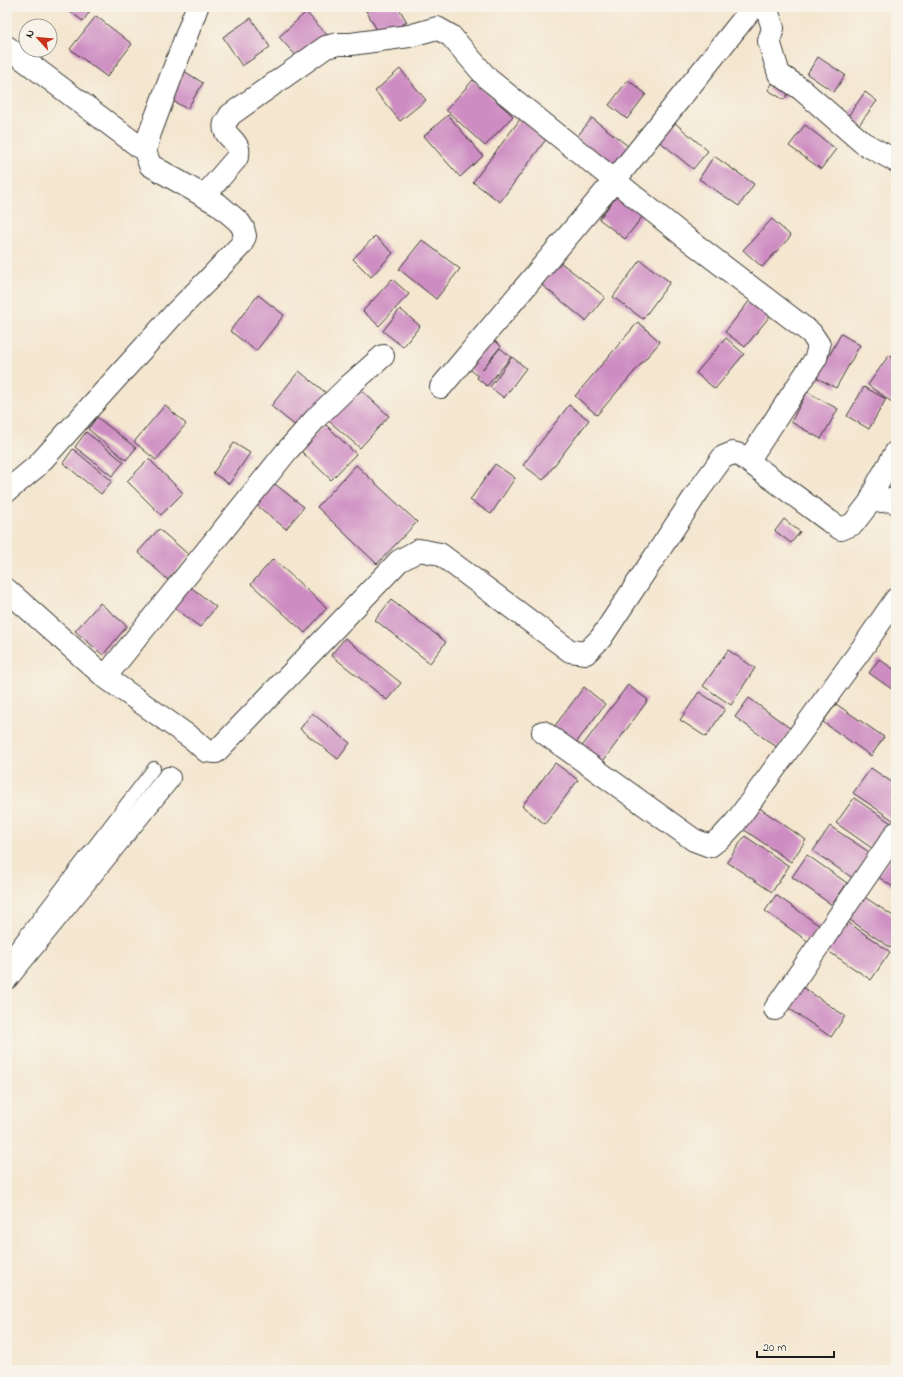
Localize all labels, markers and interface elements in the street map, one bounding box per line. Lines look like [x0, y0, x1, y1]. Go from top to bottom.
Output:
north arrow [18, 18, 58, 58]
text: N [21, 27, 39, 41]
scale bar [757, 1333, 834, 1359]
text: 20 m [763, 1339, 786, 1357]

